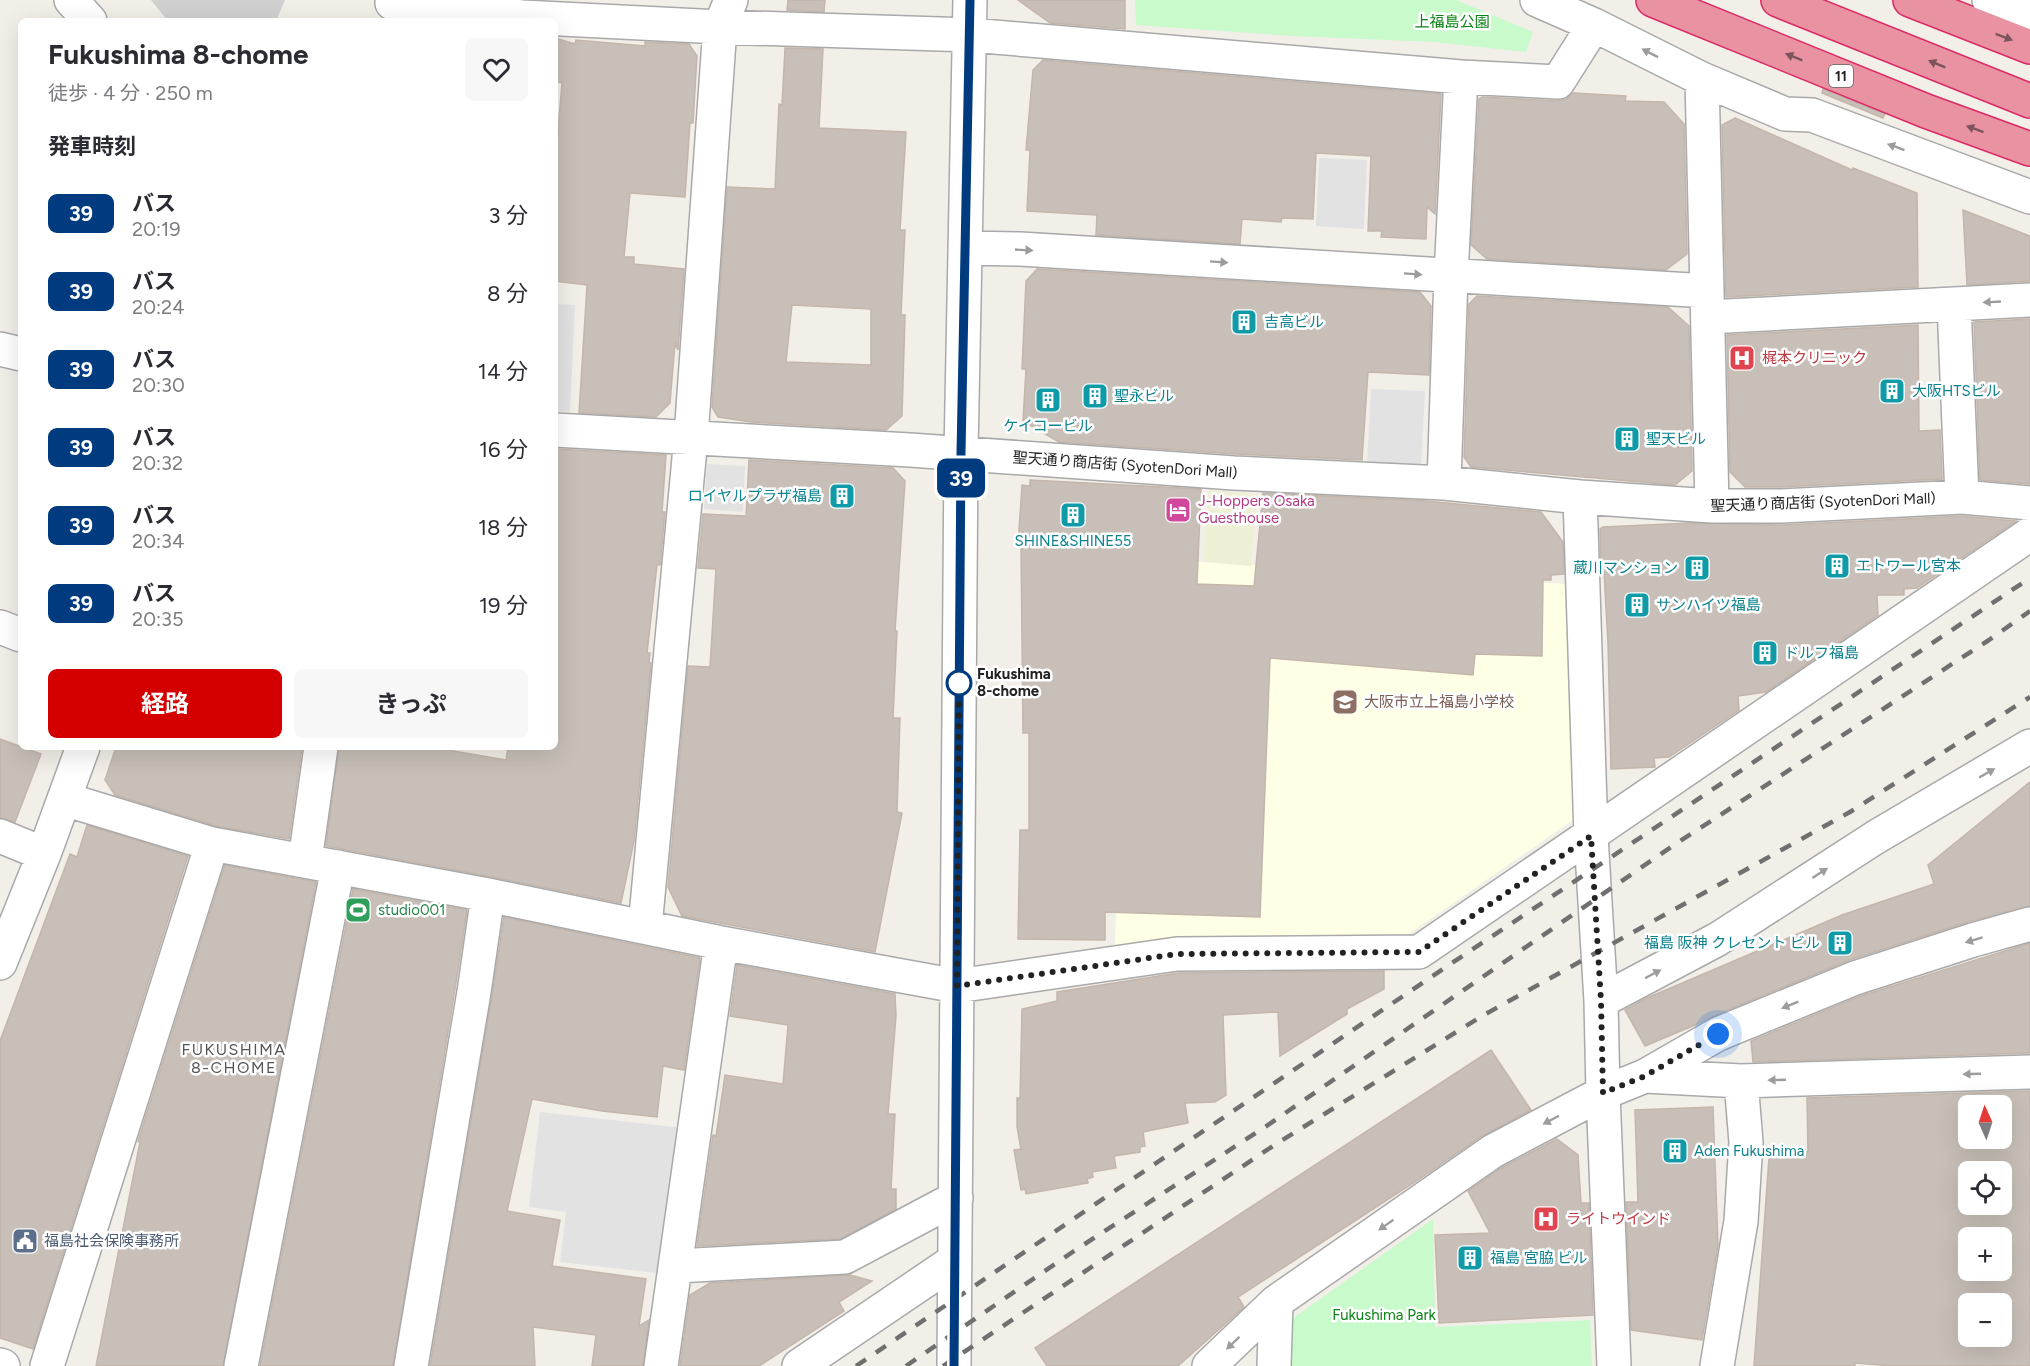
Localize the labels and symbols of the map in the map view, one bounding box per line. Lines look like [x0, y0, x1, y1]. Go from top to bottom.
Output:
park label: 上福島公園 [1414, 13, 1490, 31]
one-way arrow [1995, 32, 2013, 42]
one-way arrow [1641, 48, 1658, 58]
one-way arrow [1784, 52, 1802, 62]
one-way arrow [1927, 59, 1945, 69]
road number: 11 [1829, 65, 1853, 87]
one-way arrow [1966, 123, 1984, 133]
one-way arrow [1887, 141, 1905, 151]
one-way arrow [1015, 245, 1034, 254]
one-way arrow [1209, 257, 1228, 266]
one-way arrow [1404, 269, 1423, 278]
one-way arrow [1983, 298, 2002, 307]
building icon: 吉高ビル [1229, 307, 1259, 337]
place label: 吉高ビル [1264, 313, 1324, 331]
hospital icon: 梶本クリニック [1727, 343, 1757, 373]
place label: 梶本クリニック [1762, 349, 1867, 367]
building icon: 大阪HTSビル [1877, 376, 1907, 406]
building icon: 聖永ビル [1080, 381, 1110, 411]
place label: 大阪HTSビル [1912, 382, 2001, 400]
building icon: ケイコービル [1033, 385, 1063, 415]
place label: 聖永ビル [1114, 387, 1174, 405]
place label: ケイコービル [1003, 417, 1093, 435]
building icon: 聖天ビル [1612, 424, 1642, 454]
place label: 聖天ビル [1646, 430, 1706, 448]
street label: 聖天通り商店街 (SyotenDori Mall) [1012, 448, 1238, 482]
line badge: 39 [934, 458, 988, 498]
building icon: ロイヤルプラザ福島 [827, 481, 857, 511]
place label: ロイヤルプラザ福島 [687, 487, 822, 505]
street label: 聖天通り商店街 (SyotenDori Mall) [1710, 489, 1936, 515]
place label: J-Hoppers Osaka Guesthouse [1198, 492, 1315, 527]
hotel icon: J-Hoppers Osaka Guesthouse [1163, 495, 1193, 525]
building icon: SHINE&SHINE55 [1058, 500, 1088, 530]
place label: SHINE&SHINE55 [1015, 532, 1131, 550]
building icon: エトワール宮本 [1822, 551, 1852, 581]
building icon: 蔵川マンション [1682, 553, 1712, 583]
place label: エトワール宮本 [1856, 557, 1961, 575]
place label: 蔵川マンション [1573, 559, 1678, 577]
building icon: サンハイツ福島 [1622, 590, 1652, 620]
place label: サンハイツ福島 [1656, 596, 1761, 614]
building icon: ドルフ福島 [1750, 638, 1780, 668]
place label: ドルフ福島 [1784, 644, 1859, 662]
place label: Fukushima 8-chome [977, 665, 1051, 700]
marker: Fukushima 8-chome [946, 670, 972, 696]
school or university icon: 大阪市立上福島小学校 [1330, 687, 1360, 717]
place label: 大阪市立上福島小学校 [1364, 693, 1514, 711]
one-way arrow [1979, 767, 1995, 778]
one-way arrow [1812, 868, 1828, 879]
sports icon: studio001 [343, 895, 373, 925]
place label: studio001 [378, 901, 445, 919]
building icon: 福島 阪神 クレセント ビル [1825, 928, 1855, 958]
place label: 福島 阪神 クレセント ビル [1644, 934, 1820, 952]
one-way arrow [1965, 936, 1983, 945]
one-way arrow [1645, 969, 1662, 979]
one-way arrow [1781, 1001, 1799, 1010]
your location [1703, 1019, 1733, 1049]
district label: FUKUSHIMA 8-CHOME [181, 1040, 287, 1077]
one-way arrow [1962, 1069, 1981, 1079]
one-way arrow [1767, 1075, 1786, 1084]
north arrow [1958, 1095, 2012, 1149]
one-way arrow [1542, 1115, 1559, 1125]
building icon: Aden Fukushima [1660, 1136, 1690, 1166]
place label: Aden Fukushima [1694, 1142, 1804, 1160]
hospital icon: ライトウインド [1531, 1204, 1561, 1234]
place label: ライトウインド [1566, 1210, 1671, 1228]
one-way arrow [1378, 1219, 1395, 1230]
public building icon: 福島社会保険事務所 [10, 1226, 40, 1256]
place label: 福島社会保険事務所 [44, 1232, 179, 1250]
building icon: 福島 宮脇 ビル [1455, 1243, 1485, 1273]
place label: 福島 宮脇 ビル [1490, 1249, 1587, 1267]
park label: Fukushima Park [1332, 1306, 1436, 1324]
one-way arrow [1226, 1336, 1240, 1350]

